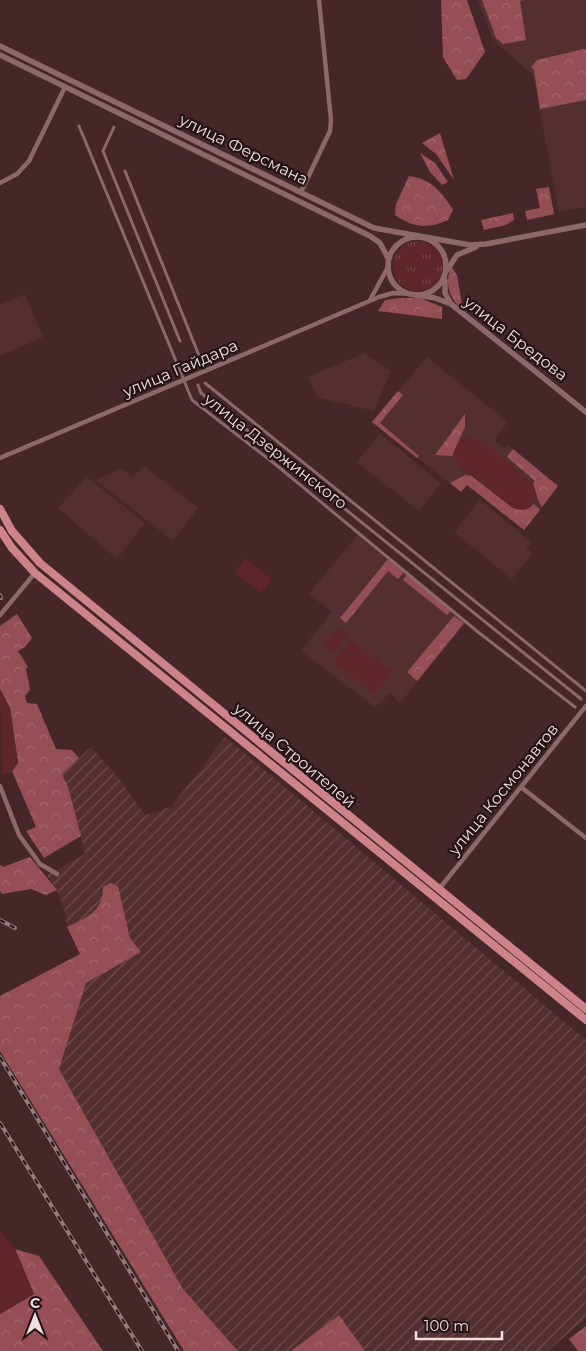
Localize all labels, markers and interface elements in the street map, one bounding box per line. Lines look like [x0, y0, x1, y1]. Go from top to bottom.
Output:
street label: улица Ферсмана [175, 110, 311, 189]
street label: улица Бредова [459, 291, 571, 385]
street label: улица Гайдара [119, 336, 241, 402]
street label: улица Дзержинского [199, 389, 351, 513]
street label: улица Строителей [229, 698, 359, 812]
street label: улица Космонавтов [444, 720, 562, 860]
north arrow [10, 1291, 60, 1341]
text: С [30, 1294, 40, 1312]
scale bar [416, 1308, 502, 1340]
text: 100 m [424, 1316, 469, 1335]

